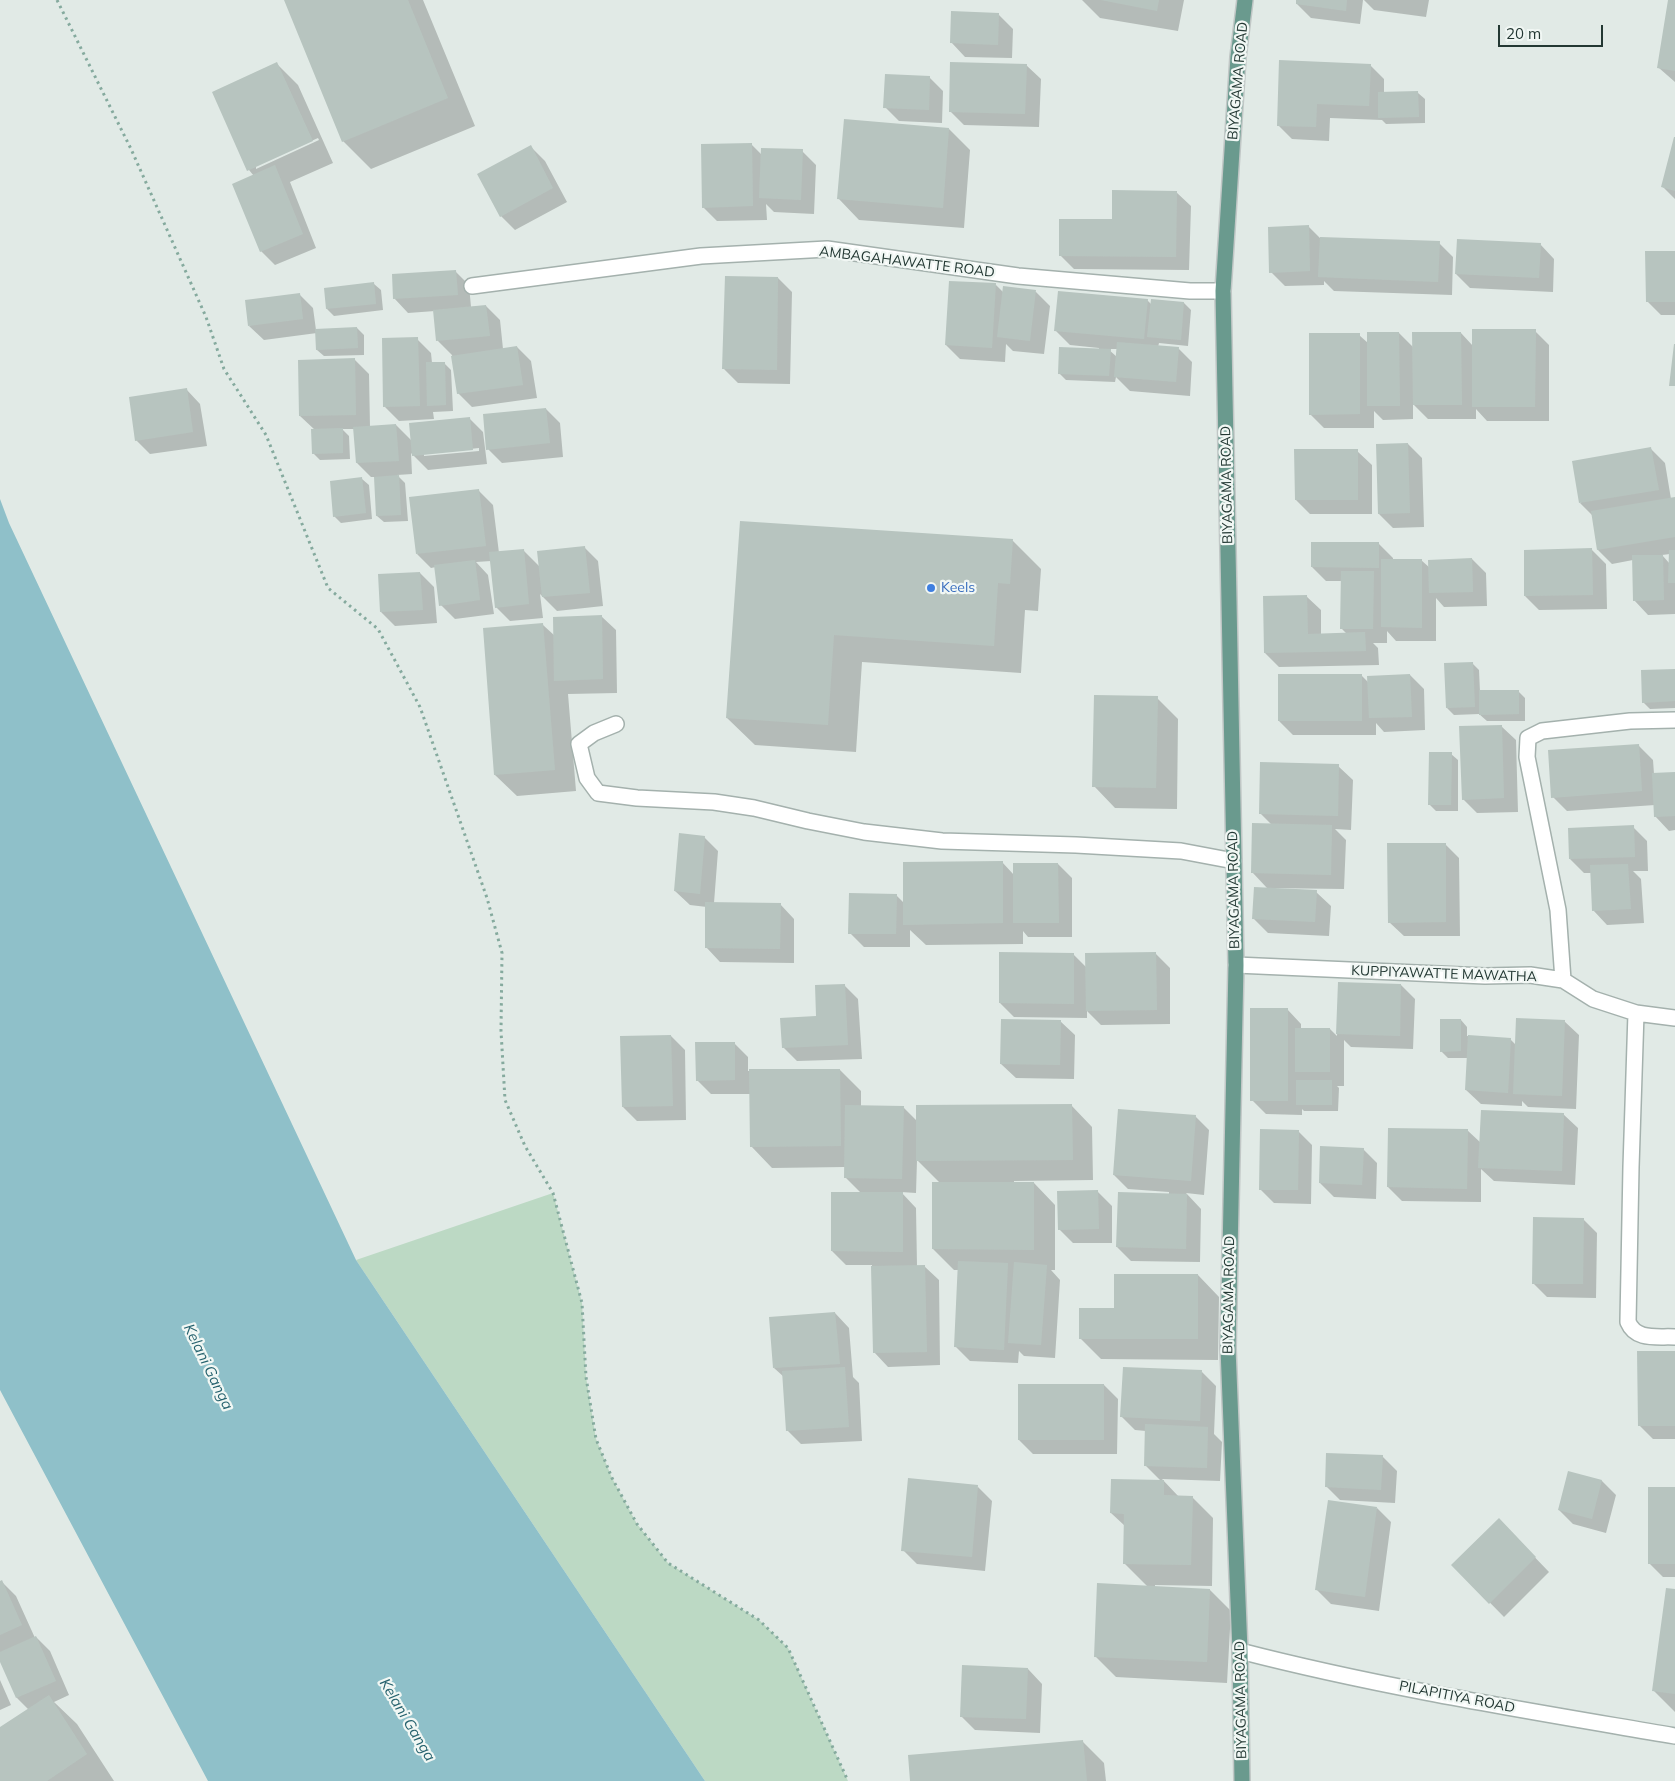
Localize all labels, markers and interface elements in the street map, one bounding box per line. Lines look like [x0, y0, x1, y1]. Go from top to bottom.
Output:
scale bar [1500, 15, 1605, 47]
street label: BIYAGAMA ROAD [1224, 21, 1252, 141]
text: 20 m [1506, 24, 1541, 43]
street label: AMBAGAHAWATTE ROAD [818, 243, 996, 281]
street label: BIYAGAMA ROAD [1218, 426, 1236, 544]
place label: Keels [941, 580, 975, 596]
marker: Keels [925, 582, 937, 594]
street label: BIYAGAMA ROAD [1225, 831, 1243, 949]
street label: KUPPIYAWATTE MAWATHA [1351, 962, 1537, 986]
street label: BIYAGAMA ROAD [1220, 1236, 1238, 1354]
water label: Kelani Ganga [179, 1321, 237, 1413]
street label: BIYAGAMA ROAD [1232, 1641, 1250, 1759]
water label: Kelani Ganga [375, 1675, 439, 1765]
street label: PILAPITIYA ROAD [1398, 1678, 1516, 1716]

